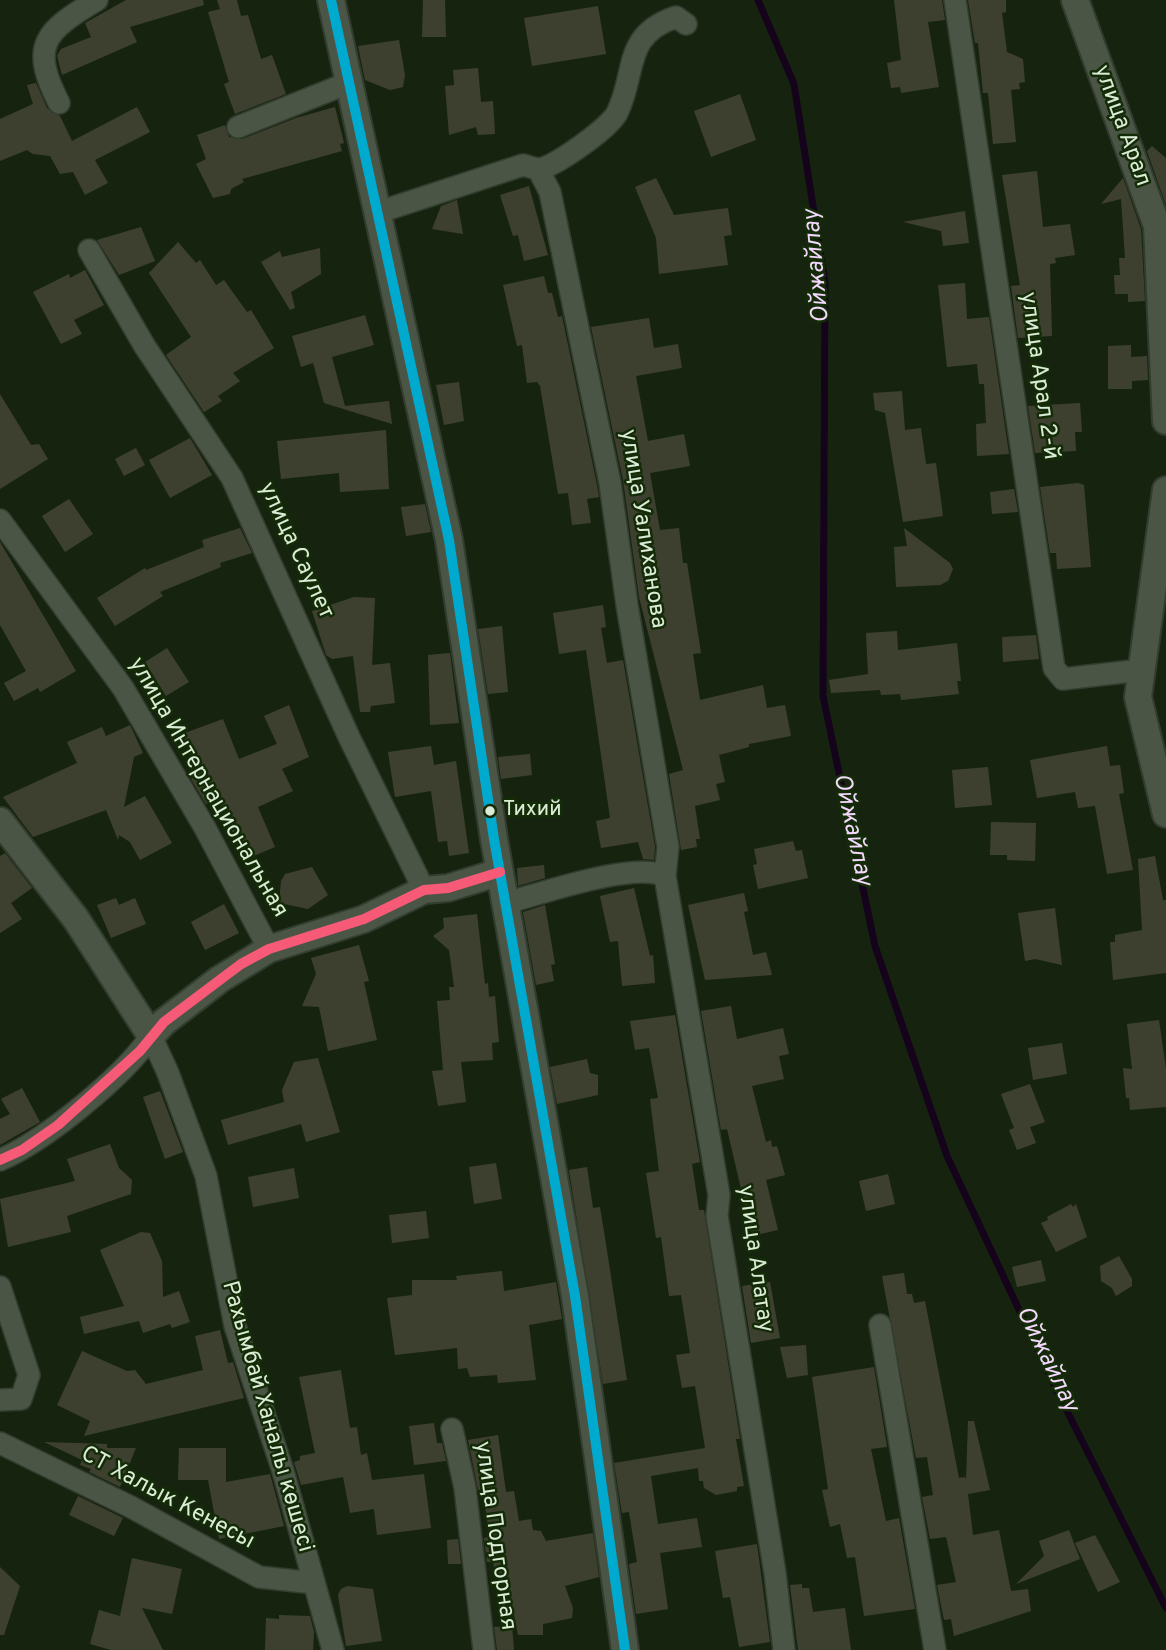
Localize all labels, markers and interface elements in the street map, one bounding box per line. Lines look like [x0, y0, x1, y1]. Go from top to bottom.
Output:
street label: улица Арал [1086, 62, 1156, 190]
water label: Ойжайлау [799, 208, 837, 324]
street label: улица Арал 2-й [1013, 290, 1063, 462]
street label: улица Уалиханова [613, 427, 671, 631]
street label: улица Саулет [251, 478, 339, 624]
street label: улица Интернациональная [121, 653, 293, 923]
water label: Ойжайлау [825, 771, 877, 889]
place label: Тихий [503, 798, 562, 824]
marker: Тихий [483, 804, 497, 818]
street label: улица Алатау [730, 1184, 778, 1334]
street label: Рахымбай Ханалы көшесі [214, 1278, 318, 1556]
water label: Ойжайлау [1008, 1302, 1084, 1418]
street label: улица Подгорная [467, 1440, 521, 1632]
street label: СТ Халык Кенесы [75, 1441, 259, 1557]

